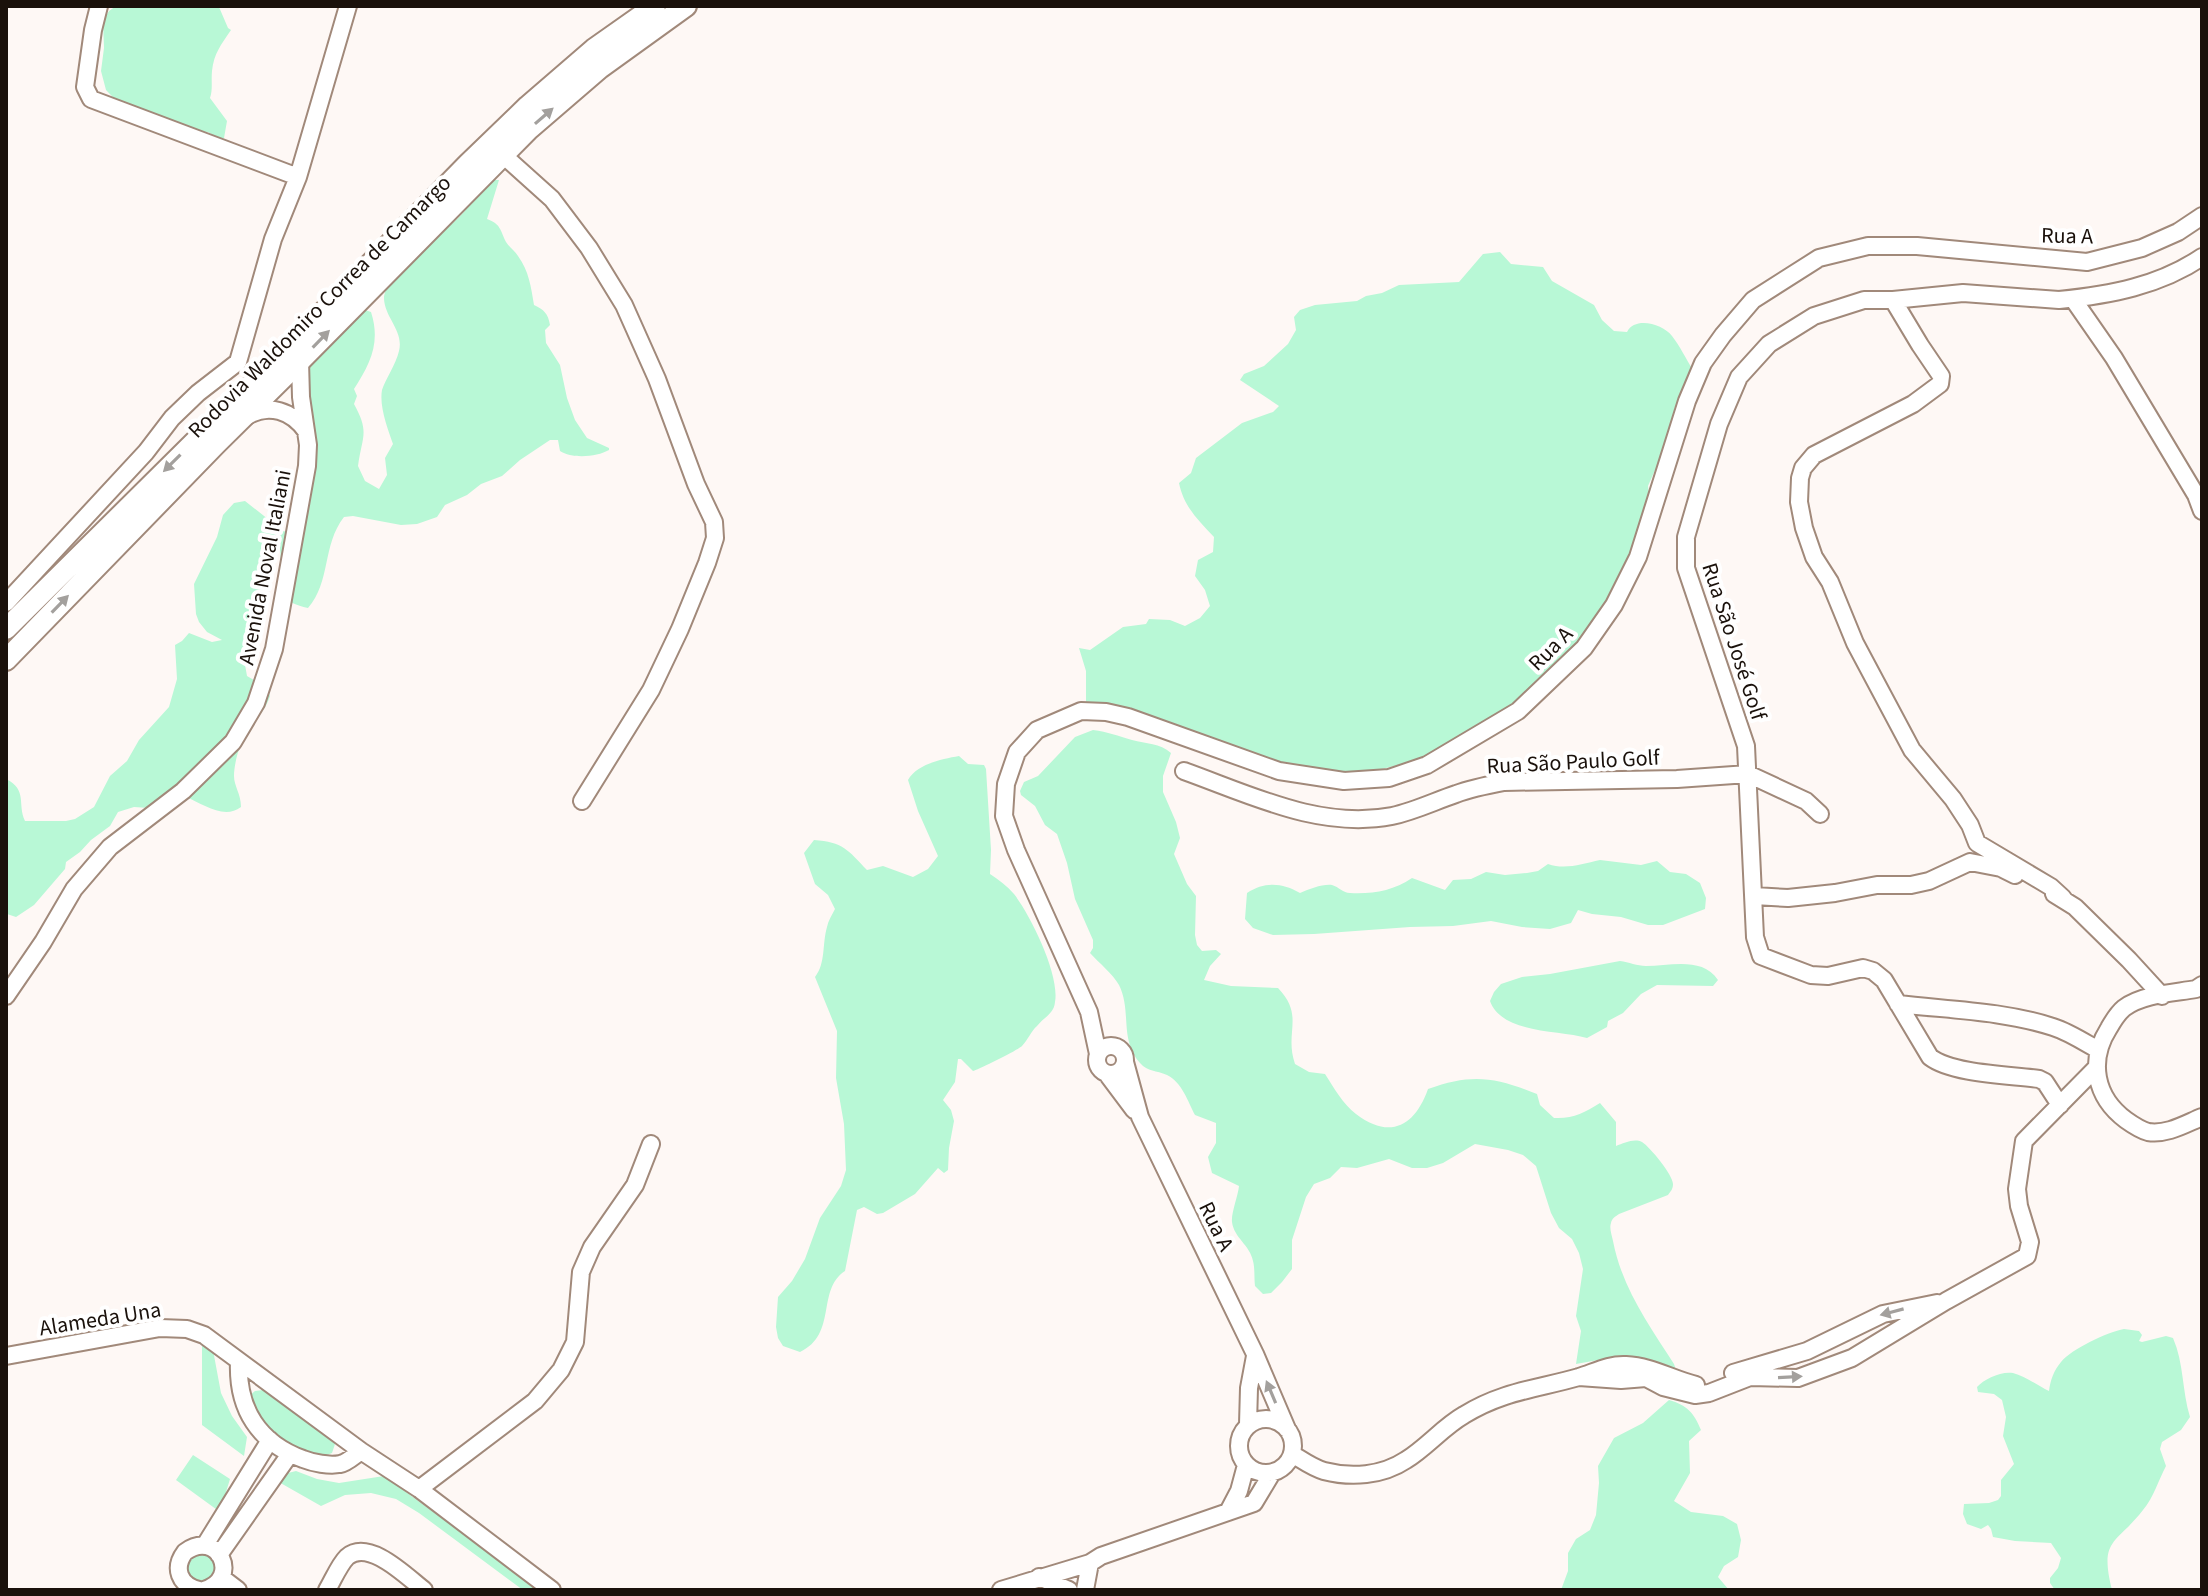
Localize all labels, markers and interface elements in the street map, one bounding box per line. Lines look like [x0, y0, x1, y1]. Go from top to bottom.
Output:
one-way arrow [535, 107, 554, 125]
street label: Rodovia Waldomiro Correa de Camargo [181, 168, 459, 446]
street label: Rua A [2041, 220, 2093, 252]
one-way arrow [312, 330, 330, 349]
one-way arrow [163, 453, 182, 472]
street label: Avenida Noval Italiani [230, 467, 300, 668]
street label: Rua São José Golf [1694, 559, 1775, 726]
one-way arrow [51, 595, 69, 614]
street label: Rua A [1521, 619, 1580, 678]
street label: Rua São Paulo Golf [1486, 741, 1662, 783]
street label: Rua A [1190, 1196, 1242, 1257]
street label: Alameda Una [37, 1294, 163, 1344]
one-way arrow [1879, 1306, 1903, 1319]
one-way arrow [1778, 1370, 1803, 1383]
one-way arrow [1265, 1380, 1278, 1404]

